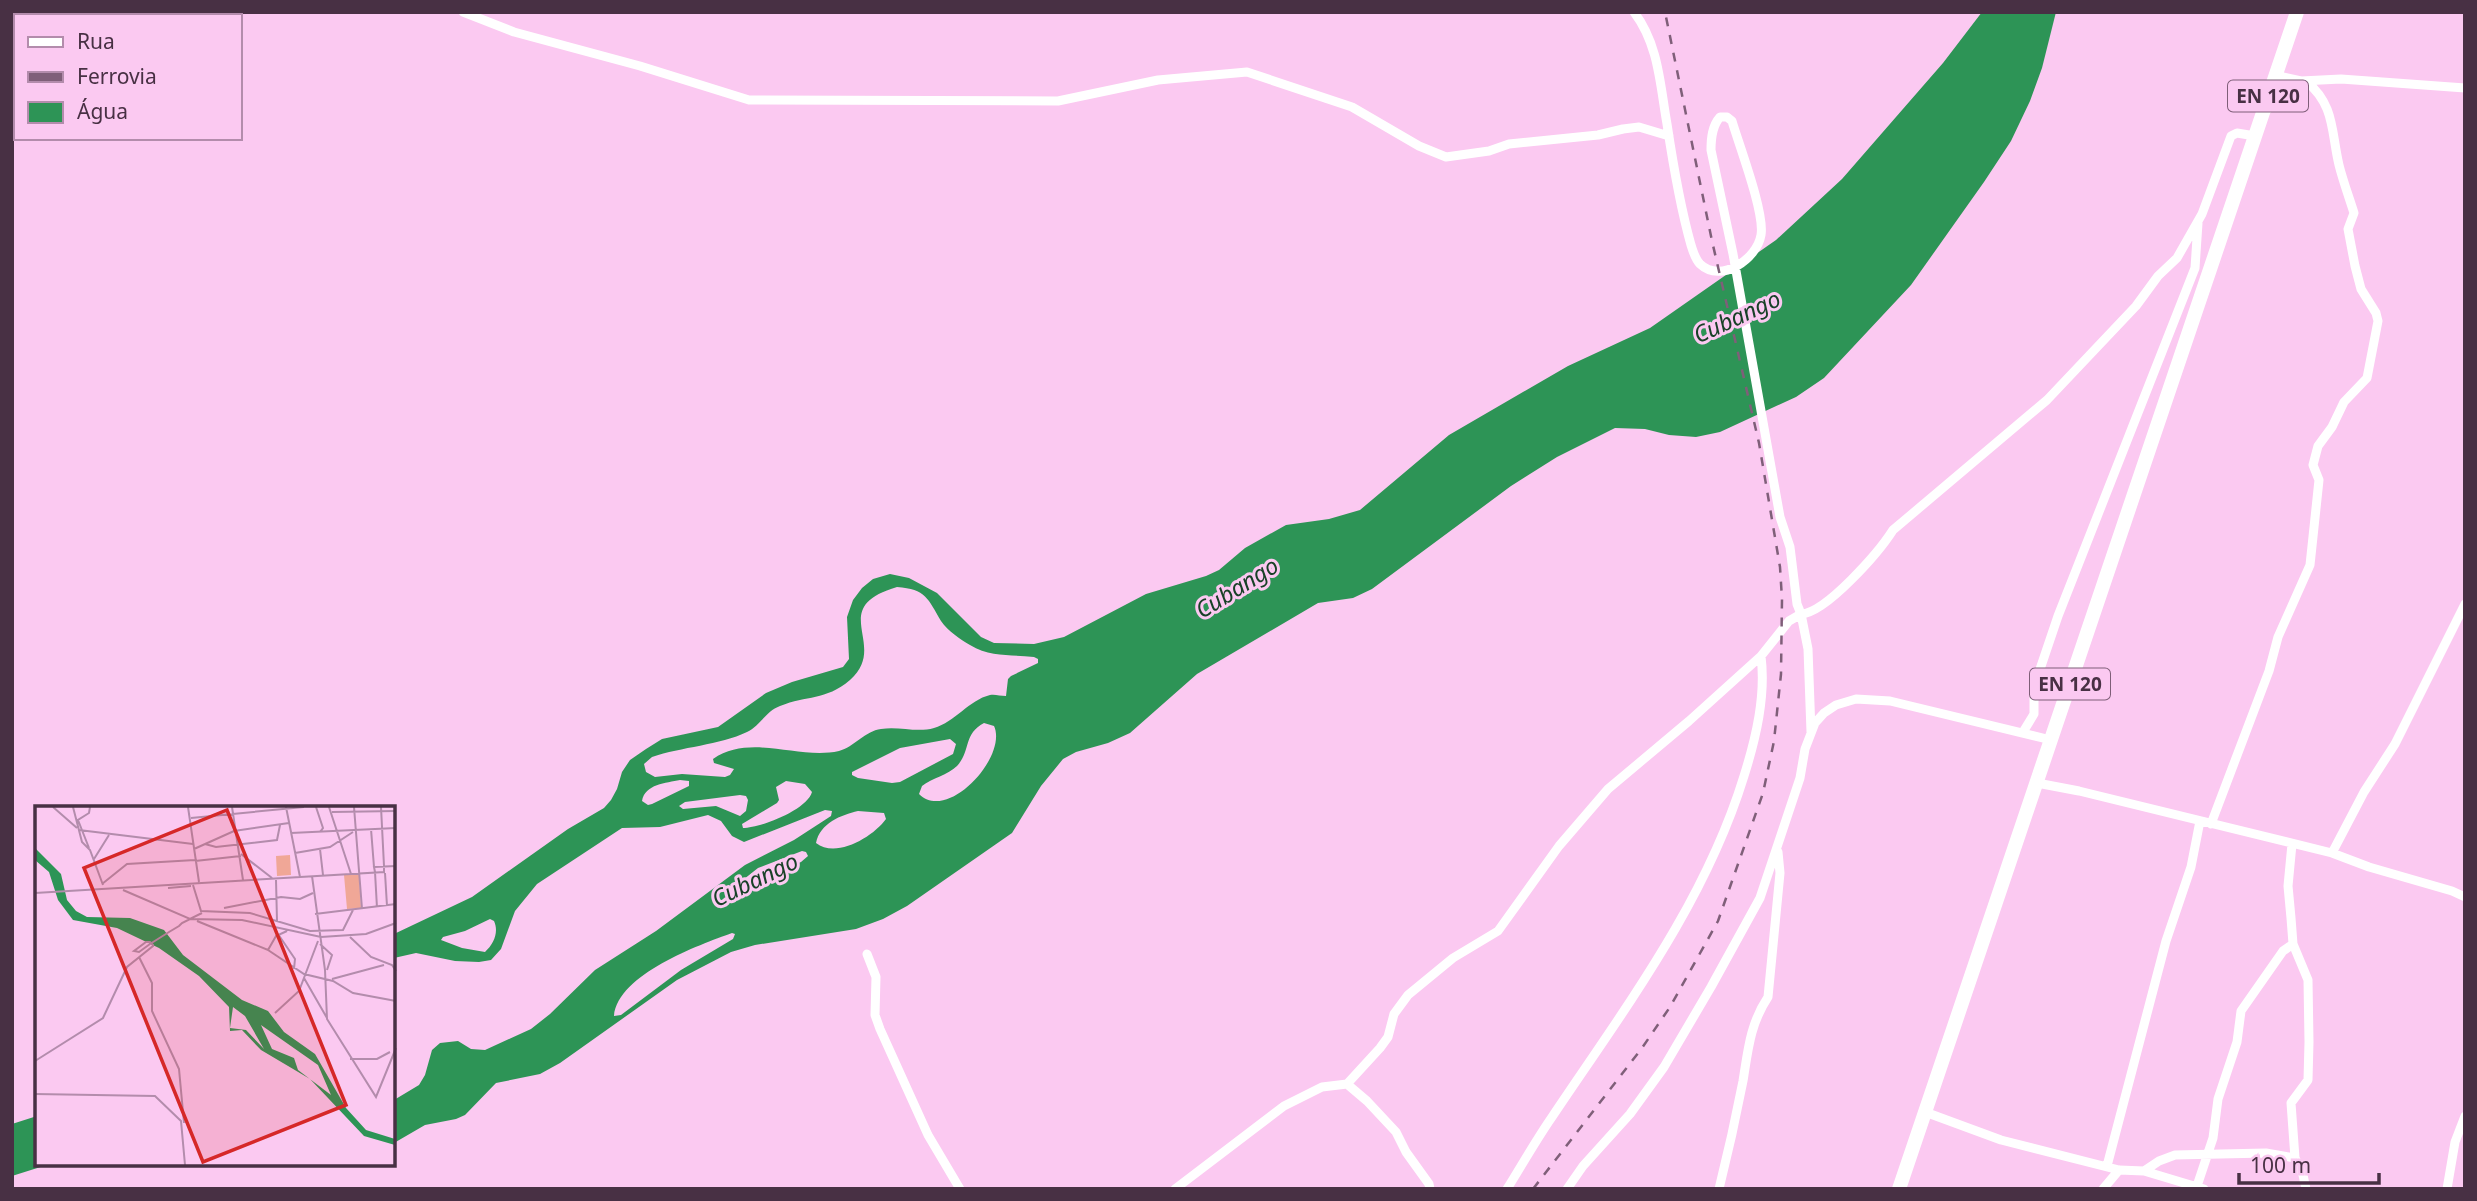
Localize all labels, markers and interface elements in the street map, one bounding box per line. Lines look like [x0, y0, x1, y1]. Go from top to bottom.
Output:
legend [14, 14, 242, 140]
text: Rua [77, 27, 115, 55]
text: Ferrovia [77, 62, 157, 90]
road number: EN 120 [2228, 80, 2308, 111]
text: Água [77, 97, 128, 125]
water label: Cubango [1688, 282, 1785, 350]
water label: Cubango [1189, 549, 1284, 625]
road number: EN 120 [2030, 668, 2110, 699]
inset map [35, 806, 396, 1166]
water label: Cubango [706, 844, 803, 914]
scale bar [2239, 1142, 2379, 1186]
text: 100 m [2250, 1151, 2311, 1179]

